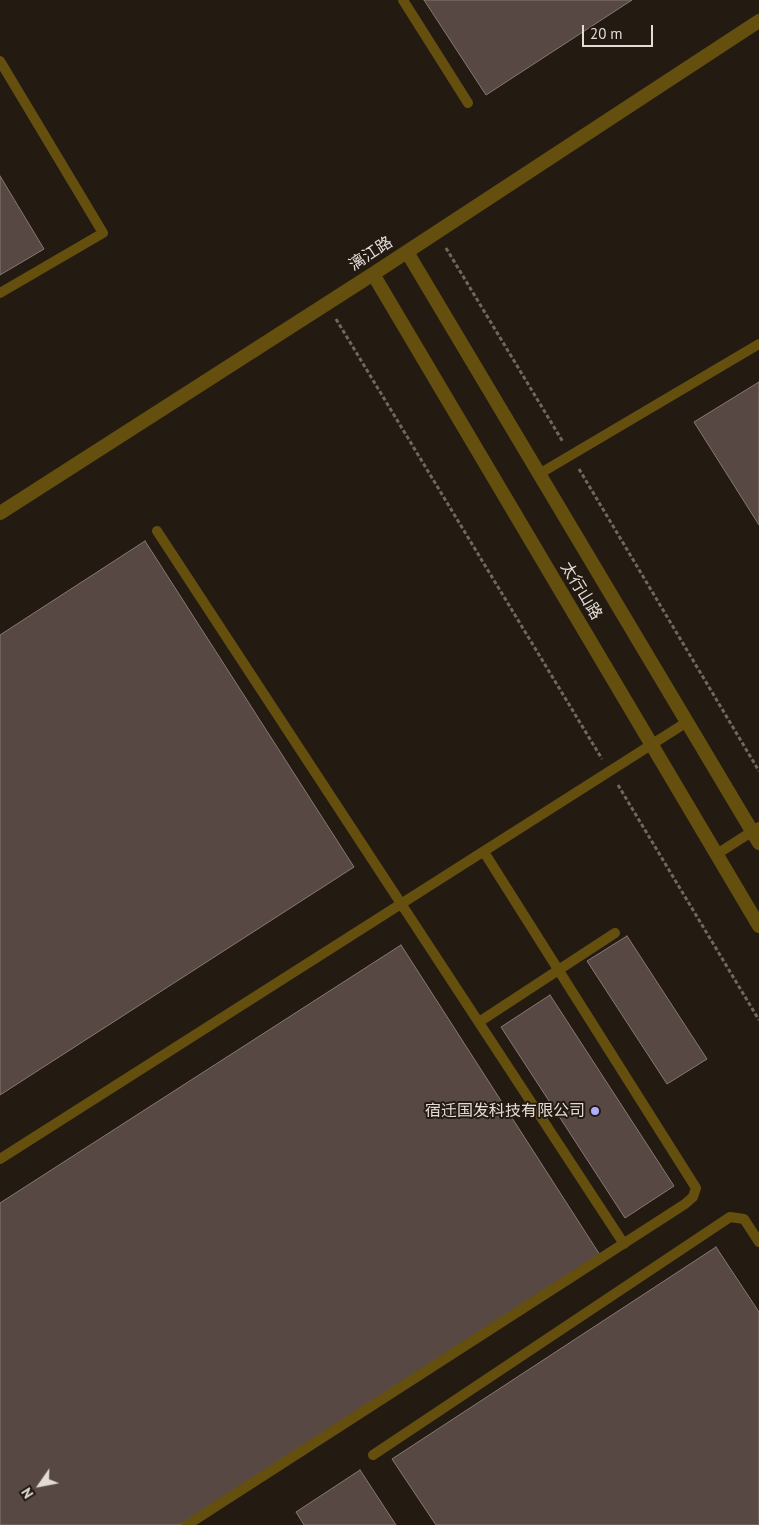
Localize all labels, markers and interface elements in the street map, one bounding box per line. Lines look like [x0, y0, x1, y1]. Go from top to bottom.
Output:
scale bar [584, 15, 655, 47]
text: 20 m [590, 24, 623, 43]
street label: 漓江路 [346, 233, 396, 275]
street label: 太行山路 [556, 559, 606, 623]
place label: 宿迁国发科技有限公司 [425, 1101, 585, 1121]
marker: 宿迁国发科技有限公司 [589, 1105, 601, 1117]
north arrow [15, 1460, 65, 1510]
text: N [17, 1484, 37, 1502]

